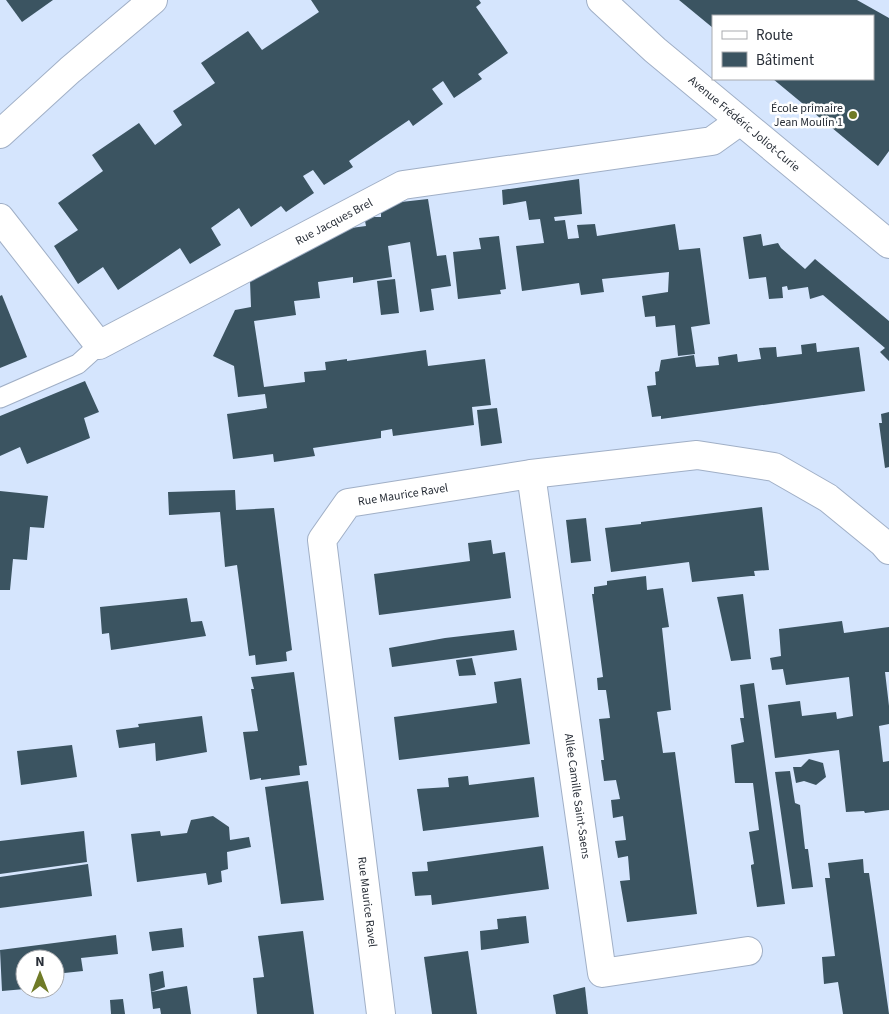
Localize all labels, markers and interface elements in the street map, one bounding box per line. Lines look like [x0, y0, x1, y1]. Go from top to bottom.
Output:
legend [712, 15, 874, 80]
text: Route [756, 25, 793, 46]
text: Bâtiment [756, 50, 814, 71]
street label: Avenue Frédéric Joliot-Curie [685, 72, 804, 176]
place label: École primaire Jean Moulin 1 [771, 100, 843, 131]
marker: École primaire Jean Moulin 1 [847, 109, 859, 121]
street label: Rue Jacques Brel [292, 194, 376, 250]
street label: Rue Maurice Ravel [357, 479, 449, 511]
street label: Allée Camille Saint-Saens [560, 732, 594, 860]
street label: Rue Maurice Ravel [353, 856, 381, 948]
north arrow [15, 949, 65, 999]
text: N [35, 952, 45, 972]

